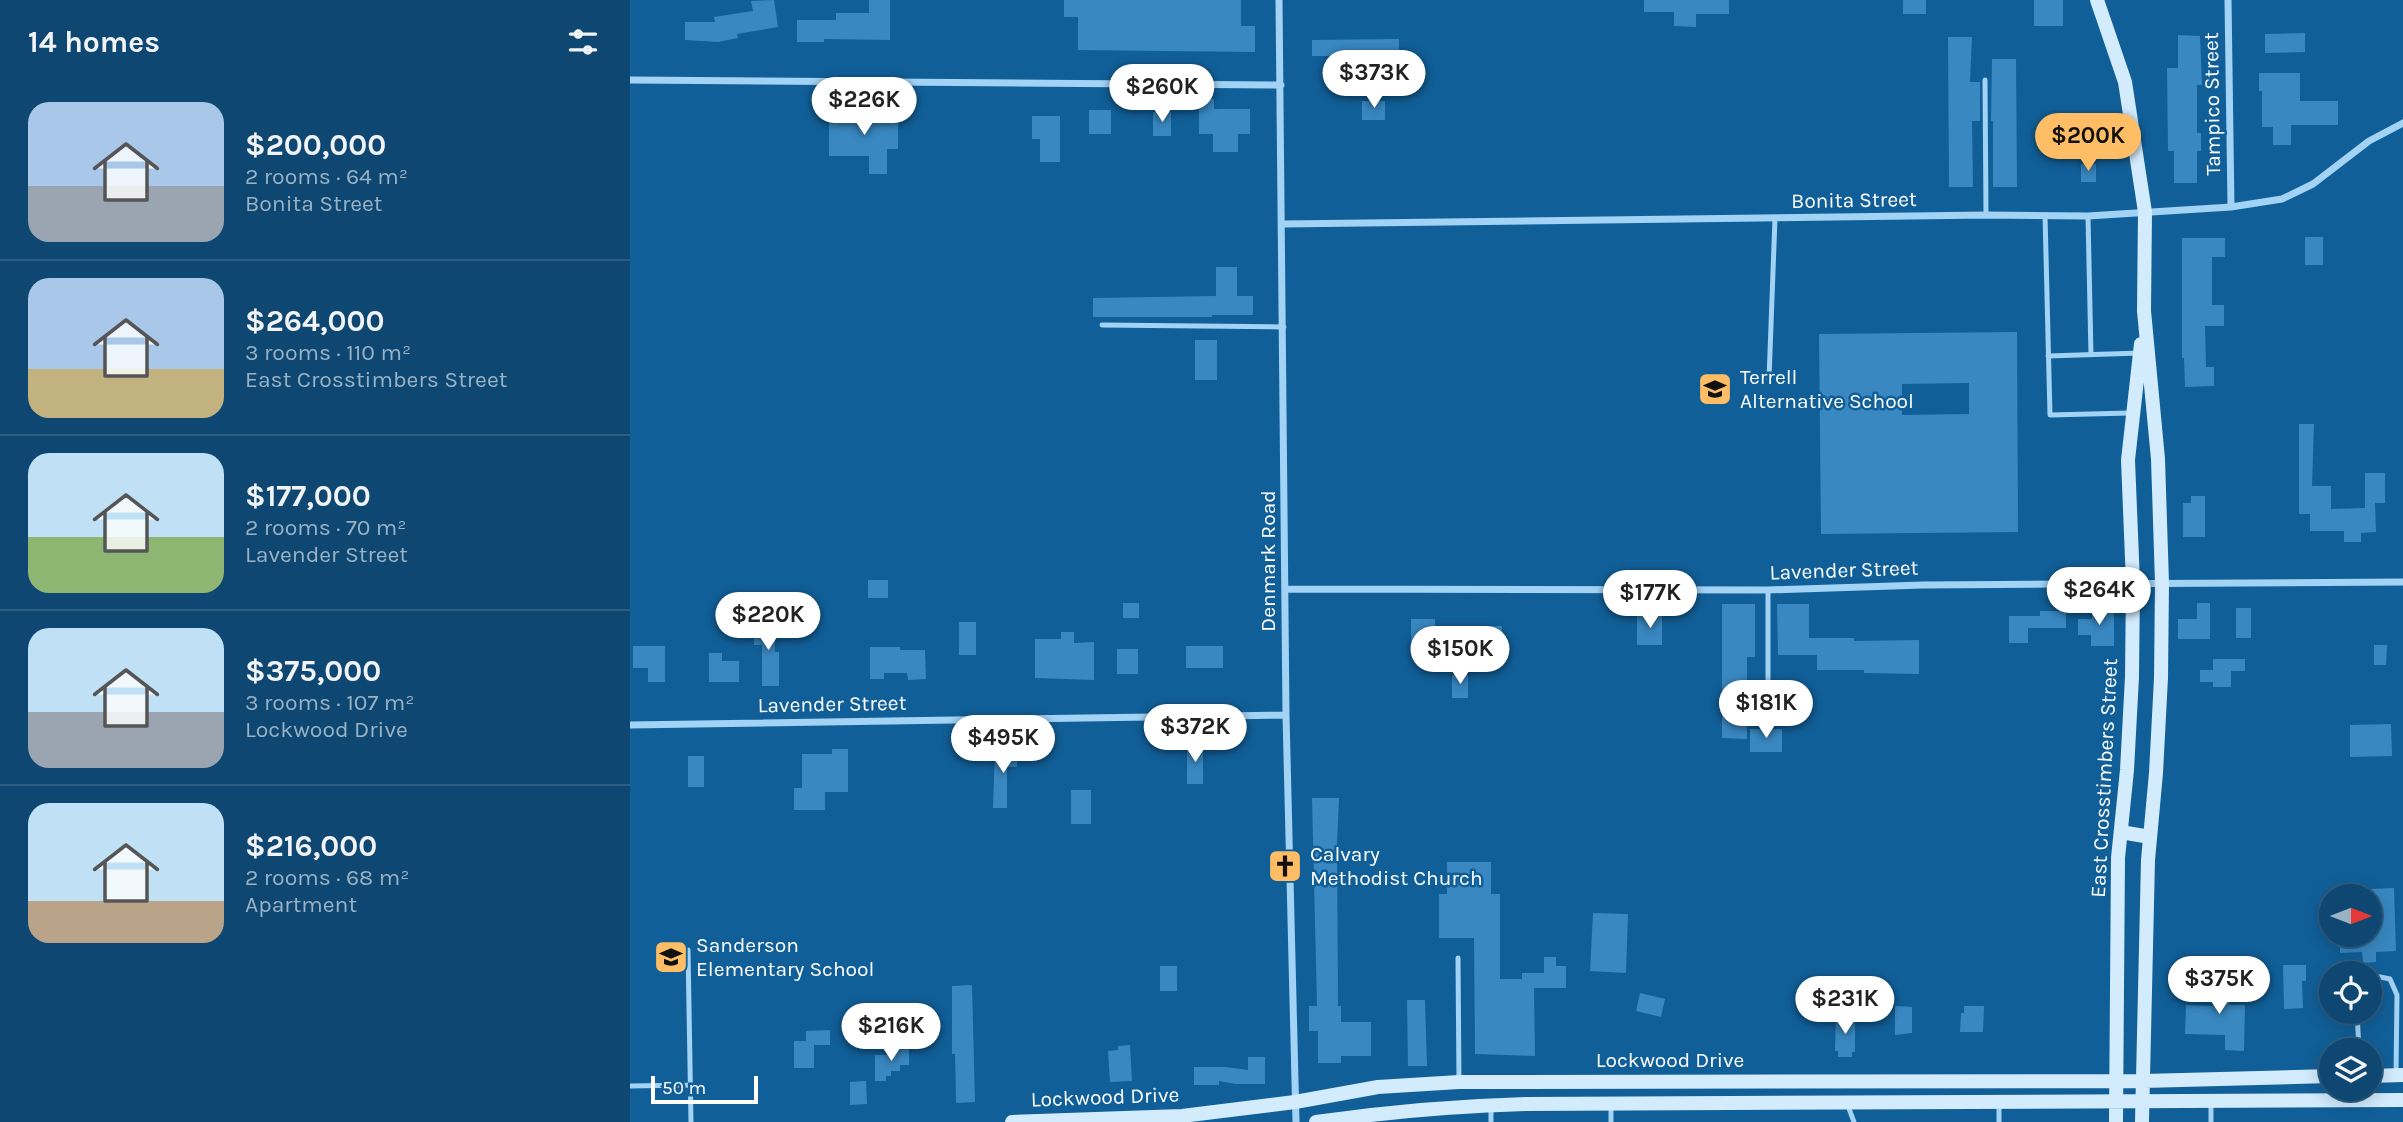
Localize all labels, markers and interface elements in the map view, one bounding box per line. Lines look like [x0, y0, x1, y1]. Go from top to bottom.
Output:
icon: filters [564, 23, 602, 61]
text: 14 homes [28, 24, 160, 60]
street label: Tampico Street [2199, 32, 2225, 176]
pin: $373K [1325, 50, 1423, 110]
text: $373K [1339, 59, 1409, 86]
pin: $260K [1113, 64, 1211, 124]
text: $260K [1125, 73, 1199, 100]
pin: $226K [815, 78, 913, 137]
text: $226K [828, 86, 900, 113]
pin: $200K [2039, 114, 2137, 173]
text: $200K [2051, 122, 2125, 149]
text: $200,000 [245, 127, 386, 163]
icon: home [84, 130, 168, 214]
text: 2 rooms · 64 m² [245, 163, 408, 190]
street label: Bonita Street [1791, 187, 1917, 213]
text: Bonita Street [245, 190, 383, 217]
text: $264,000 [245, 303, 384, 339]
icon: home [84, 306, 168, 390]
text: 3 rooms · 110 m² [245, 339, 411, 366]
place label: Terrell Alternative School [1740, 365, 1914, 413]
text: East Crosstimbers Street [245, 366, 507, 393]
school or university icon: Terrell Alternative School [1696, 370, 1734, 408]
text: $177,000 [245, 478, 371, 514]
icon: home [84, 481, 168, 565]
street label: Denmark Road [1256, 490, 1280, 632]
text: 2 rooms · 70 m² [245, 514, 407, 541]
text: Lavender Street [245, 541, 408, 568]
street label: Lavender Street [1769, 555, 1919, 585]
pin: $264K [2050, 568, 2148, 627]
pin: $177K [1601, 570, 1699, 630]
text: $264K [2063, 576, 2135, 603]
text: $177K [1619, 579, 1681, 606]
pin: $220K [719, 592, 817, 652]
text: $220K [731, 601, 805, 628]
pin: $150K [1411, 626, 1509, 686]
text: $150K [1426, 635, 1494, 662]
text: $375,000 [245, 653, 381, 689]
icon: home [84, 656, 168, 740]
street label: East Crosstimbers Street [2086, 658, 2122, 898]
pin: $181K [1717, 680, 1815, 740]
text: 3 rooms · 107 m² [245, 689, 414, 716]
text: $181K [1735, 689, 1797, 716]
street label: Lavender Street [757, 691, 907, 717]
pin: $372K [1146, 704, 1244, 764]
text: $372K [1160, 713, 1230, 740]
text: Lockwood Drive [245, 716, 408, 743]
pin: $495K [954, 716, 1052, 775]
text: $495K [967, 724, 1039, 751]
text: $216,000 [245, 828, 377, 864]
icon: home [84, 831, 168, 915]
place label: Calvary Methodist Church [1310, 842, 1483, 890]
church icon: Calvary Methodist Church [1266, 847, 1304, 885]
text: 2 rooms · 68 m² [245, 864, 409, 891]
north arrow [2319, 884, 2382, 947]
map controls [2319, 884, 2382, 1101]
text: Apartment [245, 891, 357, 918]
place label: Sanderson Elementary School [696, 933, 874, 981]
school or university icon: Sanderson Elementary School [652, 938, 690, 976]
pin: $375K [2170, 956, 2268, 1016]
button: locate [2319, 961, 2382, 1024]
text: $375K [2184, 965, 2254, 992]
pin: $231K [1796, 976, 1894, 1036]
text: $231K [1811, 985, 1879, 1012]
pin: $216K [842, 1004, 940, 1063]
text: $216K [858, 1012, 924, 1039]
button: layers [2319, 1038, 2382, 1101]
street label: Lockwood Drive [1596, 1048, 1744, 1072]
scale bar [651, 1073, 758, 1105]
text: 50 m [662, 1077, 706, 1099]
street label: Lockwood Drive [1030, 1082, 1180, 1112]

